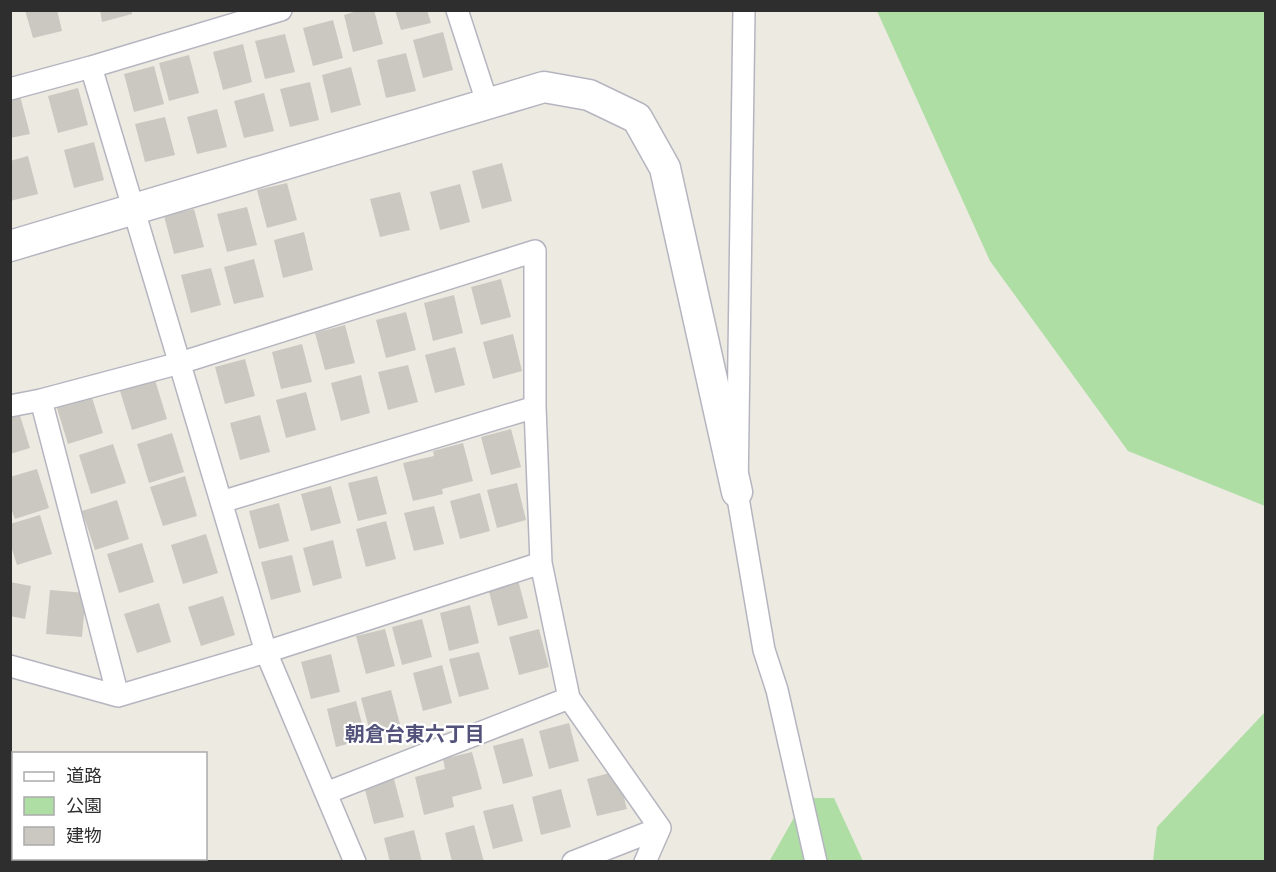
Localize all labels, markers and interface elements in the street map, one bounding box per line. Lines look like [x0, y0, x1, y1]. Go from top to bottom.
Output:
district label: 朝倉台東六丁目 [345, 722, 485, 746]
legend [12, 752, 207, 860]
text: 道路 [66, 765, 102, 786]
text: 公園 [66, 795, 102, 816]
text: 建物 [66, 825, 102, 846]

